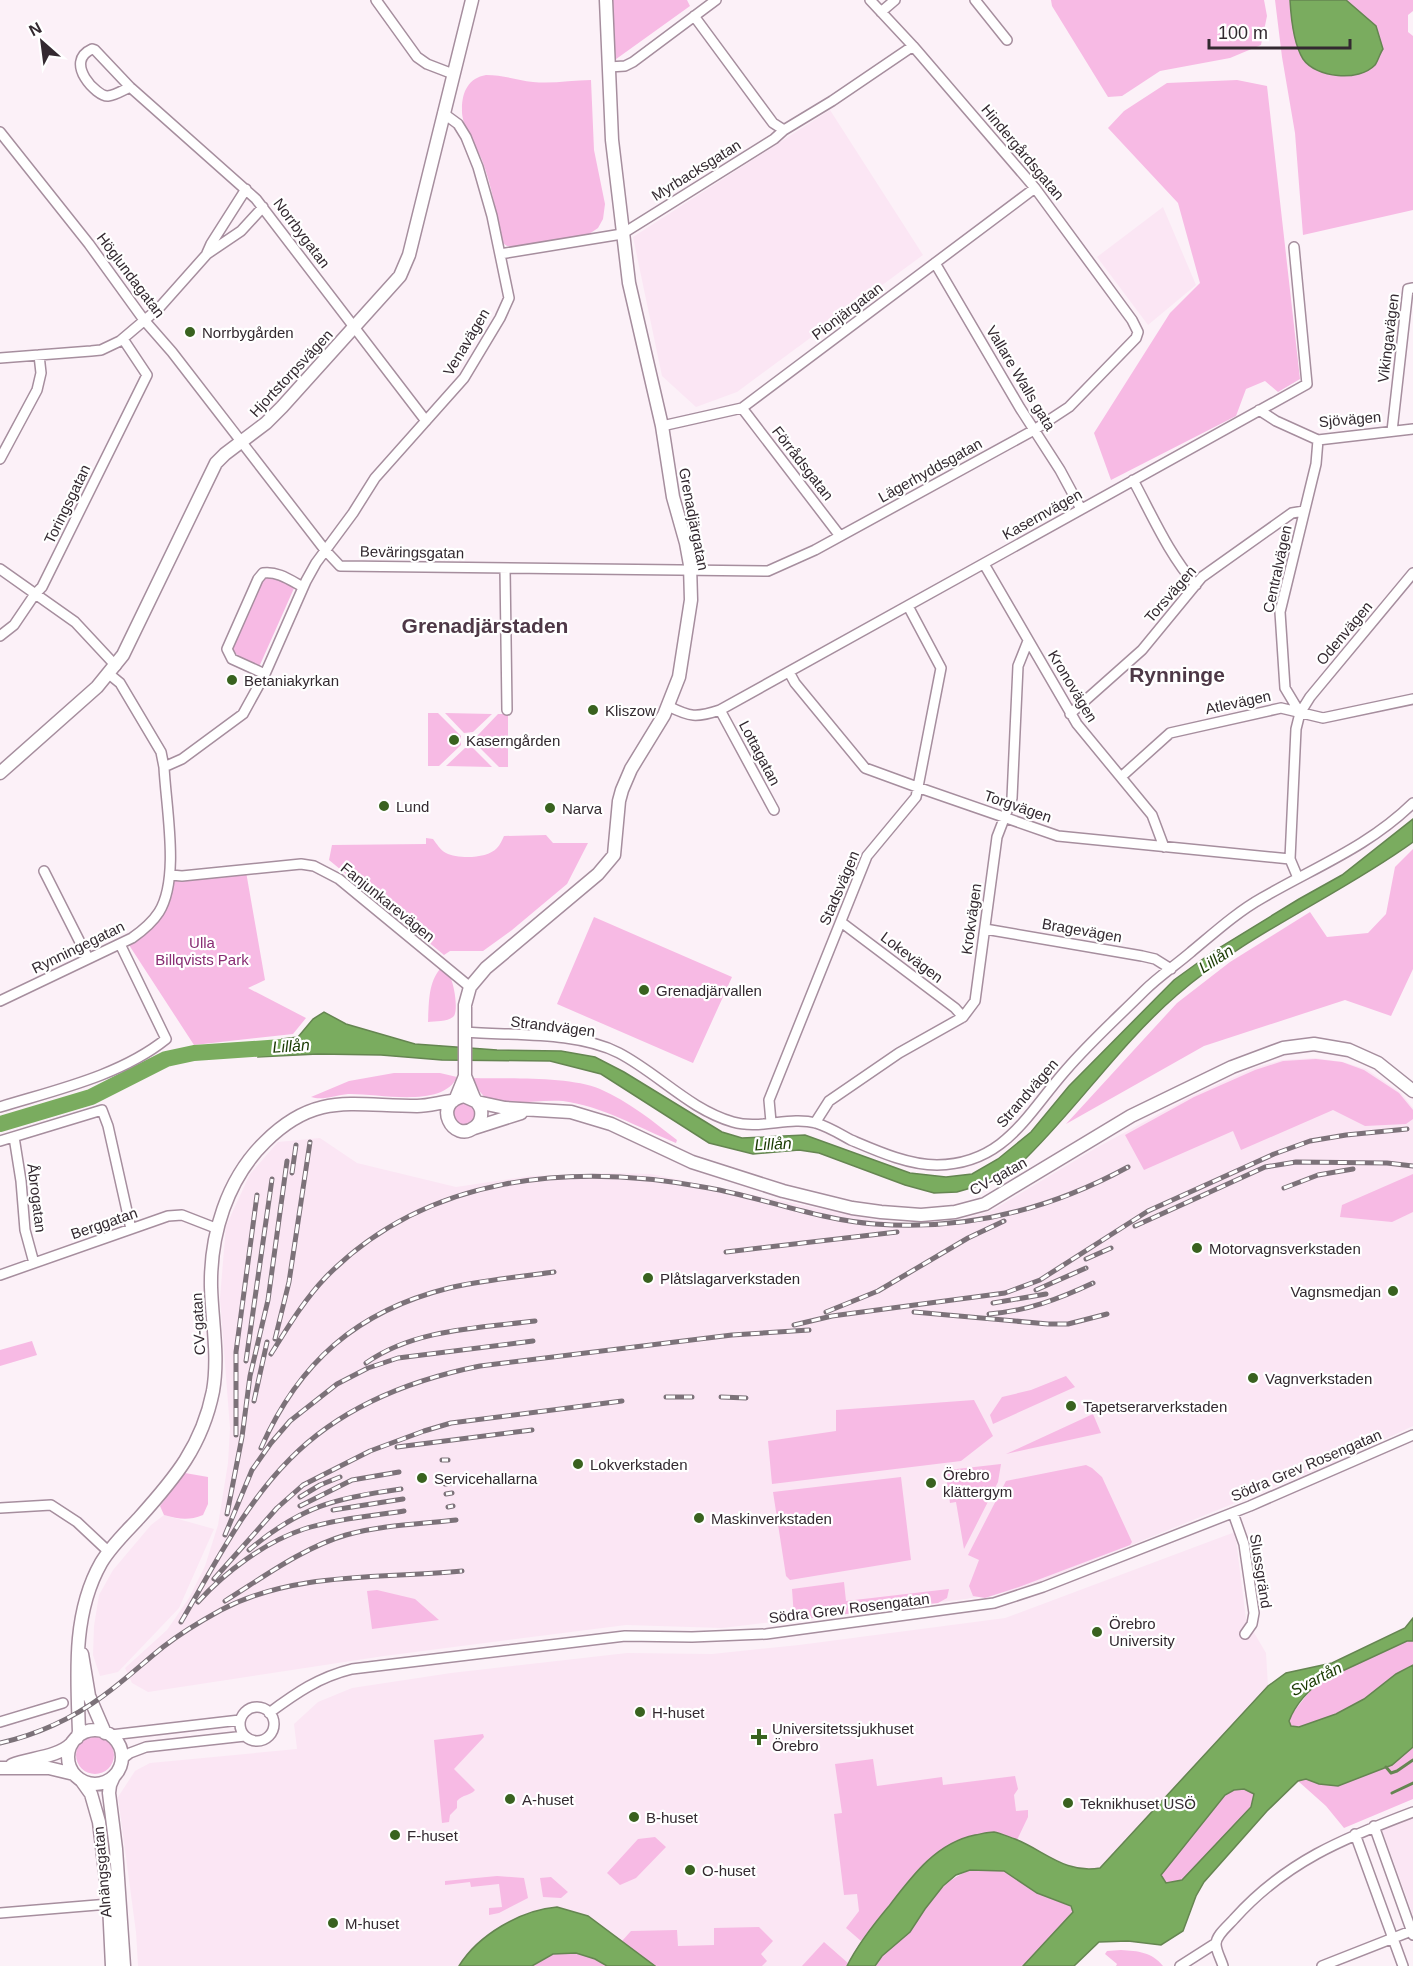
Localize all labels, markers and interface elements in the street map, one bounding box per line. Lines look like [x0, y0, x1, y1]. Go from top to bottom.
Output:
north arrow [12, 12, 72, 72]
scale bar [1209, 12, 1350, 50]
text: N [26, 19, 44, 39]
text: 100 m [1218, 23, 1268, 43]
street label: Hindergårdsgatan [978, 101, 1068, 203]
street label: Myrbacksgatan [648, 136, 744, 204]
street label: Norrbygatan [270, 195, 334, 271]
street label: Höglundagatan [94, 229, 168, 321]
street label: Pionjärgatan [808, 279, 886, 343]
street label: Vikingavägen [1374, 292, 1402, 384]
street label: Venavägen [439, 305, 493, 379]
street label: Vallare Walls gata [983, 323, 1059, 434]
place label: Norrbygården [202, 324, 294, 341]
marker: Norrbygården [183, 325, 197, 339]
street label: Hjortstorpsvägen [246, 326, 336, 420]
street label: Sjövägen [1318, 408, 1382, 430]
street label: Förrådsgatan [769, 423, 837, 503]
street label: Lägerhyddsgatan [875, 434, 985, 506]
street label: Toringsgatan [41, 462, 93, 546]
street label: Grenadjärgatan [676, 466, 712, 572]
street label: Kasernvägen [999, 485, 1085, 543]
street label: Centralvägen [1259, 524, 1295, 614]
street label: Beväringsgatan [360, 543, 464, 561]
street label: Torsvägen [1141, 562, 1199, 626]
street label: Odenvägen [1313, 598, 1375, 668]
district label: Grenadjärstaden [402, 614, 568, 637]
street label: Kronovägen [1045, 647, 1101, 725]
district label: Rynninge [1129, 663, 1225, 686]
place label: Betaniakyrkan [244, 672, 339, 689]
marker: Betaniakyrkan [225, 673, 239, 687]
street label: Atlevägen [1204, 687, 1272, 717]
place label: Kliszow [605, 702, 656, 719]
marker: Kliszow [586, 703, 600, 717]
street label: Lottagatan [736, 718, 784, 788]
place label: Kaserngården [466, 732, 560, 749]
marker: Kaserngården [447, 733, 461, 747]
street label: Torgvägen [982, 787, 1054, 825]
place label: Lund [396, 798, 429, 815]
marker: Lund [377, 799, 391, 813]
place label: Narva [562, 800, 603, 817]
marker: Narva [543, 801, 557, 815]
street label: Stadsvägen [816, 848, 862, 928]
street label: Fanjunkarevägen [338, 859, 438, 945]
street label: Krokvägen [958, 882, 984, 956]
street label: Bragevägen [1041, 915, 1123, 945]
street label: Rynningegatan [29, 917, 127, 977]
street label: Lokevägen [878, 928, 946, 986]
park label: Ulla Billqvists Park [155, 934, 249, 968]
water label: Lillån [1196, 942, 1236, 976]
place label: Grenadjärvallen [656, 982, 762, 999]
marker: Grenadjärvallen [637, 983, 651, 997]
street label: Strandvägen [510, 1012, 596, 1040]
water label: Lillån [272, 1036, 310, 1056]
street label: Strandvägen [993, 1055, 1061, 1131]
water label: Lillån [754, 1135, 792, 1153]
street label: CV-gatan [967, 1153, 1029, 1199]
street label: Åbrogatan [24, 1163, 50, 1233]
street label: Berggatan [69, 1204, 139, 1242]
place label: Motorvagnsverkstaden [1209, 1240, 1361, 1257]
marker: Motorvagnsverkstaden [1190, 1241, 1204, 1255]
place label: Plåtslagarverkstaden [660, 1270, 800, 1287]
marker: Plåtslagarverkstaden [641, 1271, 655, 1285]
place label: Vagnsmedjan [1290, 1283, 1381, 1300]
marker: Vagnsmedjan [1386, 1284, 1400, 1298]
street label: CV-gatan [188, 1292, 208, 1356]
place label: Vagnverkstaden [1265, 1370, 1372, 1387]
marker: Vagnverkstaden [1246, 1371, 1260, 1385]
place label: Tapetserarverkstaden [1083, 1398, 1227, 1415]
marker: Tapetserarverkstaden [1064, 1399, 1078, 1413]
street label: Södra Grev Rosengatan [1228, 1426, 1384, 1504]
place label: Lokverkstaden [590, 1456, 688, 1473]
marker: Lokverkstaden [571, 1457, 585, 1471]
place label: Örebro klättergym [943, 1466, 1012, 1500]
place label: Servicehallarna [434, 1470, 538, 1487]
marker: Servicehallarna [415, 1471, 429, 1485]
marker: Örebro klättergym [924, 1476, 938, 1490]
place label: Maskinverkstaden [711, 1510, 832, 1527]
marker: Maskinverkstaden [692, 1511, 706, 1525]
street label: Slussgränd [1247, 1533, 1275, 1609]
street label: Södra Grev Rosengatan [768, 1590, 930, 1626]
place label: Örebro University [1109, 1615, 1175, 1649]
marker: Örebro University [1090, 1625, 1104, 1639]
water label: Svartån [1288, 1659, 1345, 1699]
place label: H-huset [652, 1704, 705, 1721]
marker: H-huset [633, 1705, 647, 1719]
place label: Universitetssjukhuset Örebro [772, 1720, 915, 1754]
marker: Universitetssjukhuset Örebro [750, 1728, 768, 1746]
place label: A-huset [522, 1791, 575, 1808]
marker: A-huset [503, 1792, 517, 1806]
place label: Teknikhuset USÖ [1080, 1795, 1196, 1812]
marker: Teknikhuset USÖ [1061, 1796, 1075, 1810]
place label: B-huset [646, 1809, 699, 1826]
marker: B-huset [627, 1810, 641, 1824]
street label: Alnängsgatan [90, 1826, 114, 1918]
place label: F-huset [407, 1827, 459, 1844]
marker: F-huset [388, 1828, 402, 1842]
place label: O-huset [702, 1862, 756, 1879]
marker: O-huset [683, 1863, 697, 1877]
place label: M-huset [345, 1915, 400, 1932]
marker: M-huset [326, 1916, 340, 1930]

